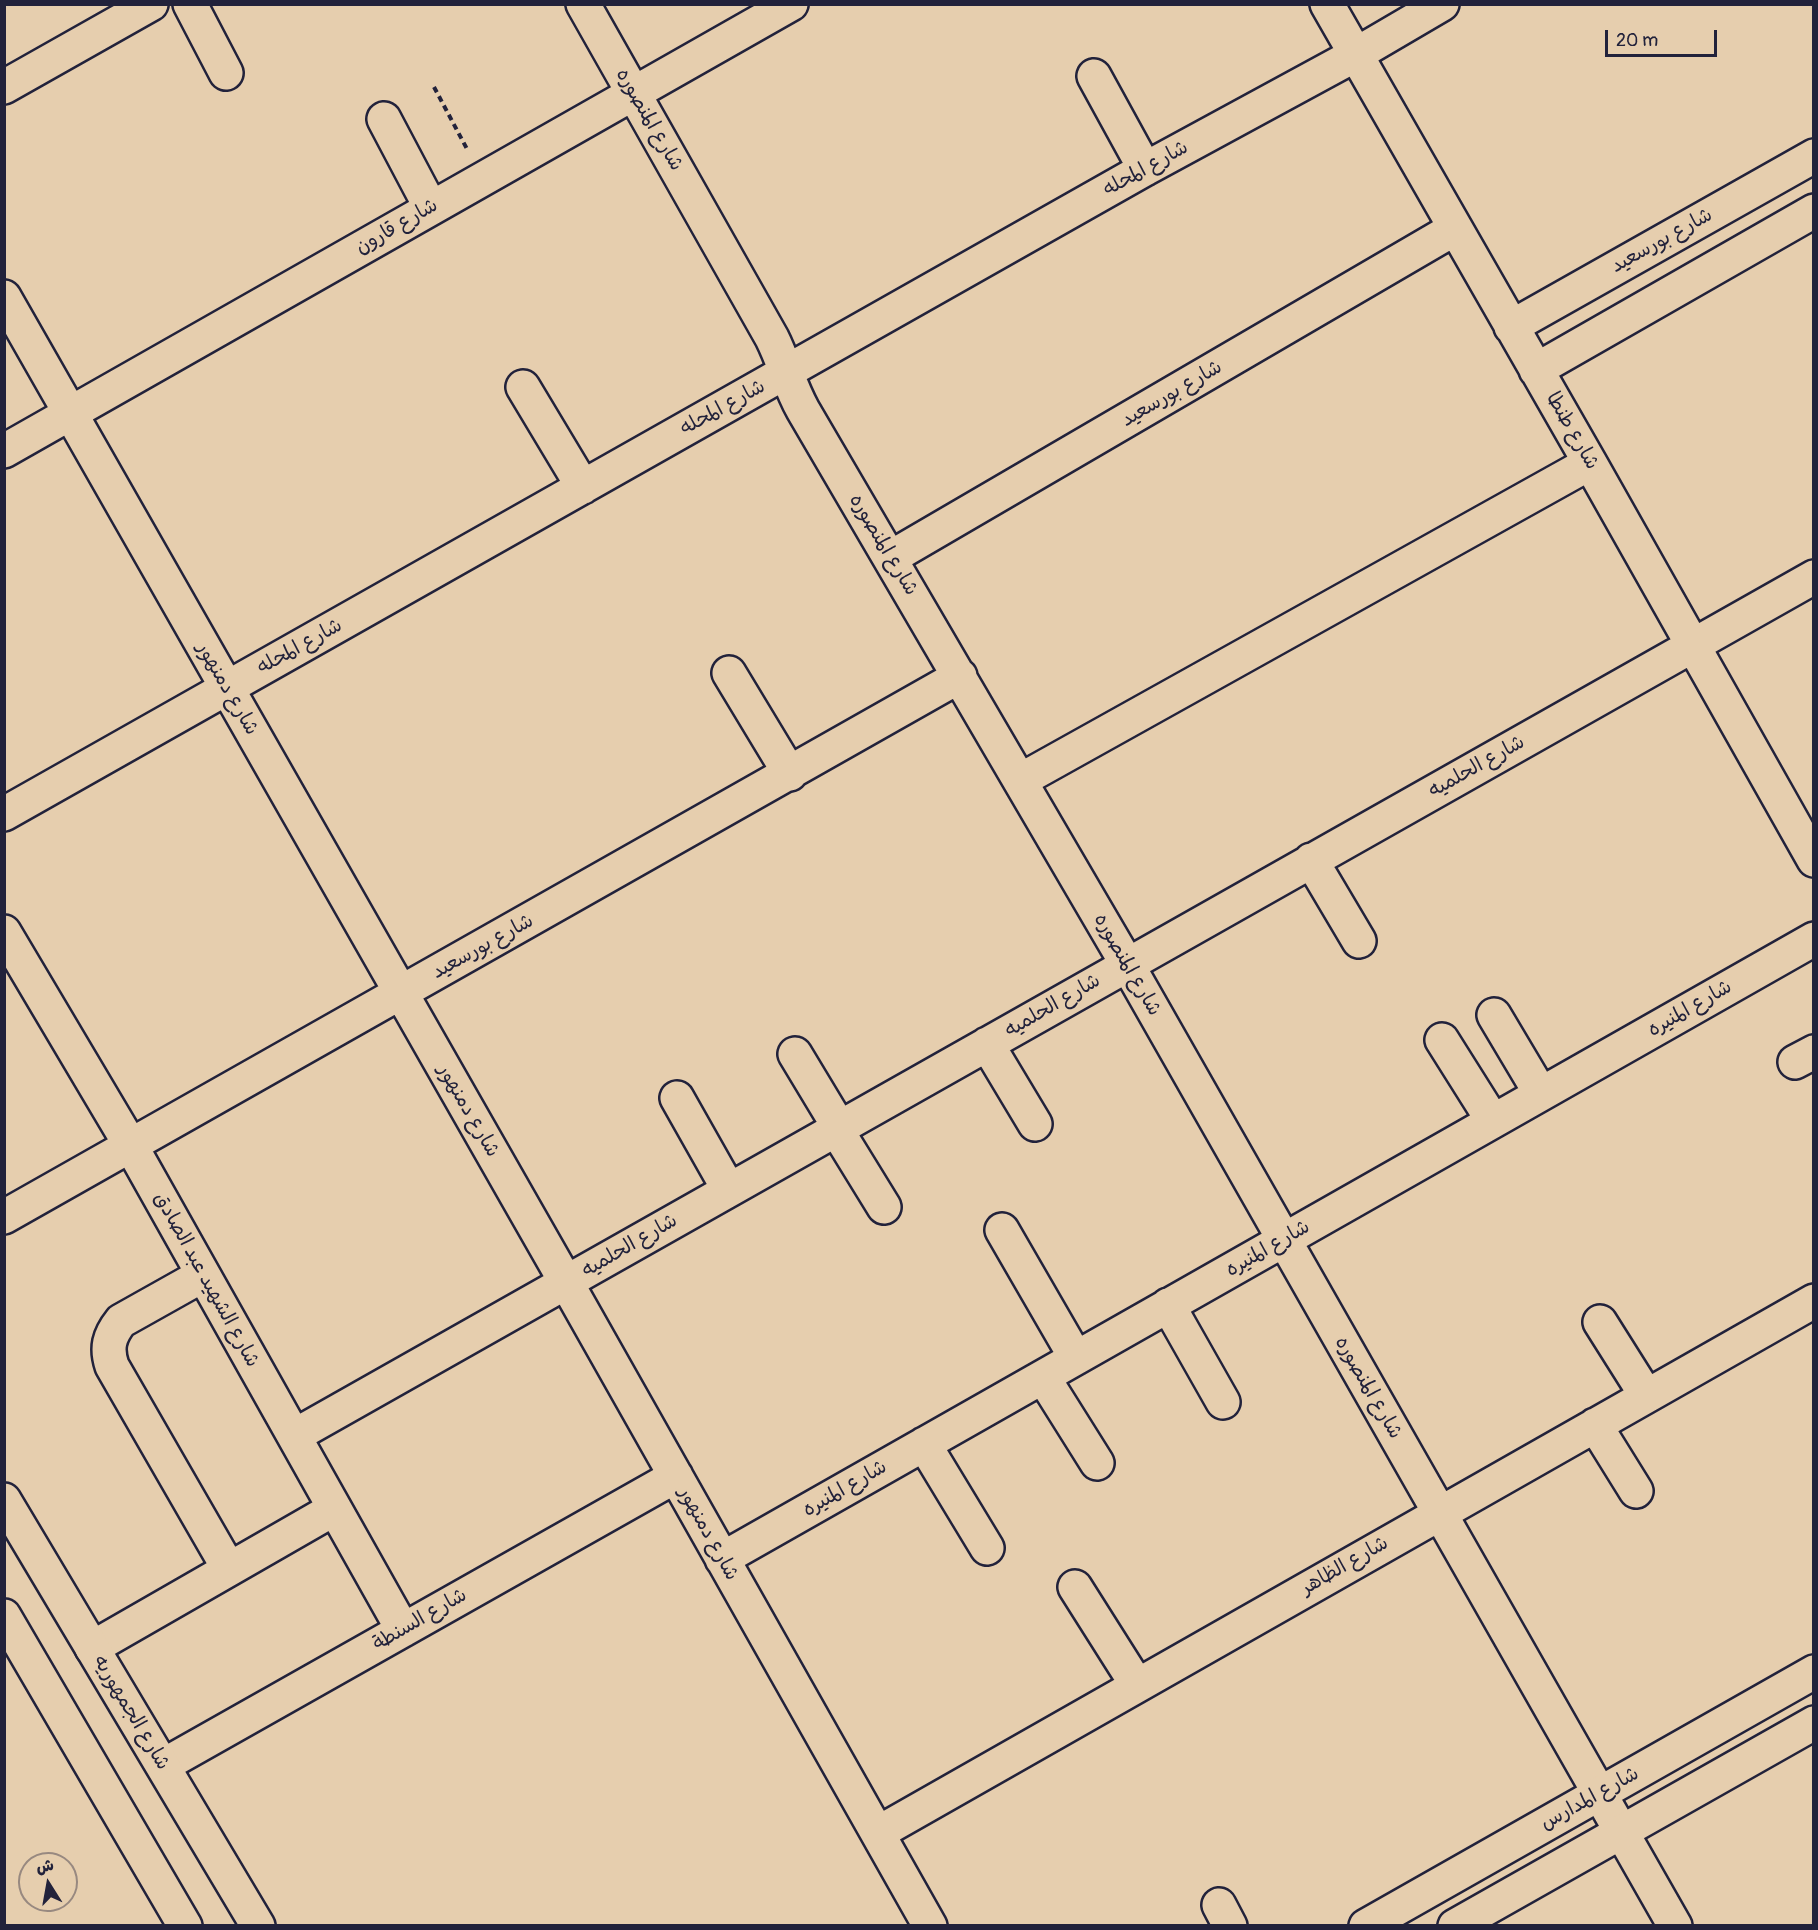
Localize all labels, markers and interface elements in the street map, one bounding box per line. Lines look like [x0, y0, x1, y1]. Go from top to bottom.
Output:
scale bar [1608, 18, 1720, 56]
text: 20 m [1616, 29, 1658, 52]
street label: شارع المنصوره [610, 65, 688, 175]
street label: شارع المحله [1099, 136, 1193, 202]
street label: شارع قارون [352, 194, 442, 260]
street label: شارع بورسعيد [1607, 203, 1717, 279]
street label: شارع بورسعيد [1117, 356, 1227, 432]
street label: شارع المحله [676, 375, 770, 441]
street label: شارع طنطا [1540, 388, 1604, 474]
street label: شارع المنصوره [843, 490, 923, 600]
street label: شارع المحله [253, 614, 347, 680]
street label: شارع دمنهور [191, 638, 263, 740]
street label: شارع الحلميه [1425, 731, 1529, 803]
street label: شارع بورسعيد [428, 909, 538, 985]
street label: شارع المنصوره [1088, 910, 1166, 1020]
street label: شارع الحلميه [1001, 969, 1105, 1043]
street label: شارع المنيره [1644, 975, 1736, 1043]
street label: شارع دمنهور [432, 1060, 504, 1162]
street label: شارع الشهيد عبد الصادق [148, 1188, 264, 1372]
street label: شارع الحلميه [578, 1209, 682, 1283]
street label: شارع المنيره [1222, 1215, 1314, 1283]
street label: شارع المنصوره [1329, 1333, 1407, 1443]
street label: شارع المنيره [799, 1455, 891, 1523]
street label: شارع دمنهور [673, 1483, 743, 1585]
street label: شارع الظاهر [1297, 1531, 1393, 1601]
street label: شارع السنطة [369, 1583, 471, 1657]
street label: شارع الجمهوريه [87, 1651, 175, 1775]
street label: شارع المدارس [1537, 1762, 1643, 1836]
north arrow [18, 1852, 78, 1912]
text: ش [34, 1855, 55, 1878]

